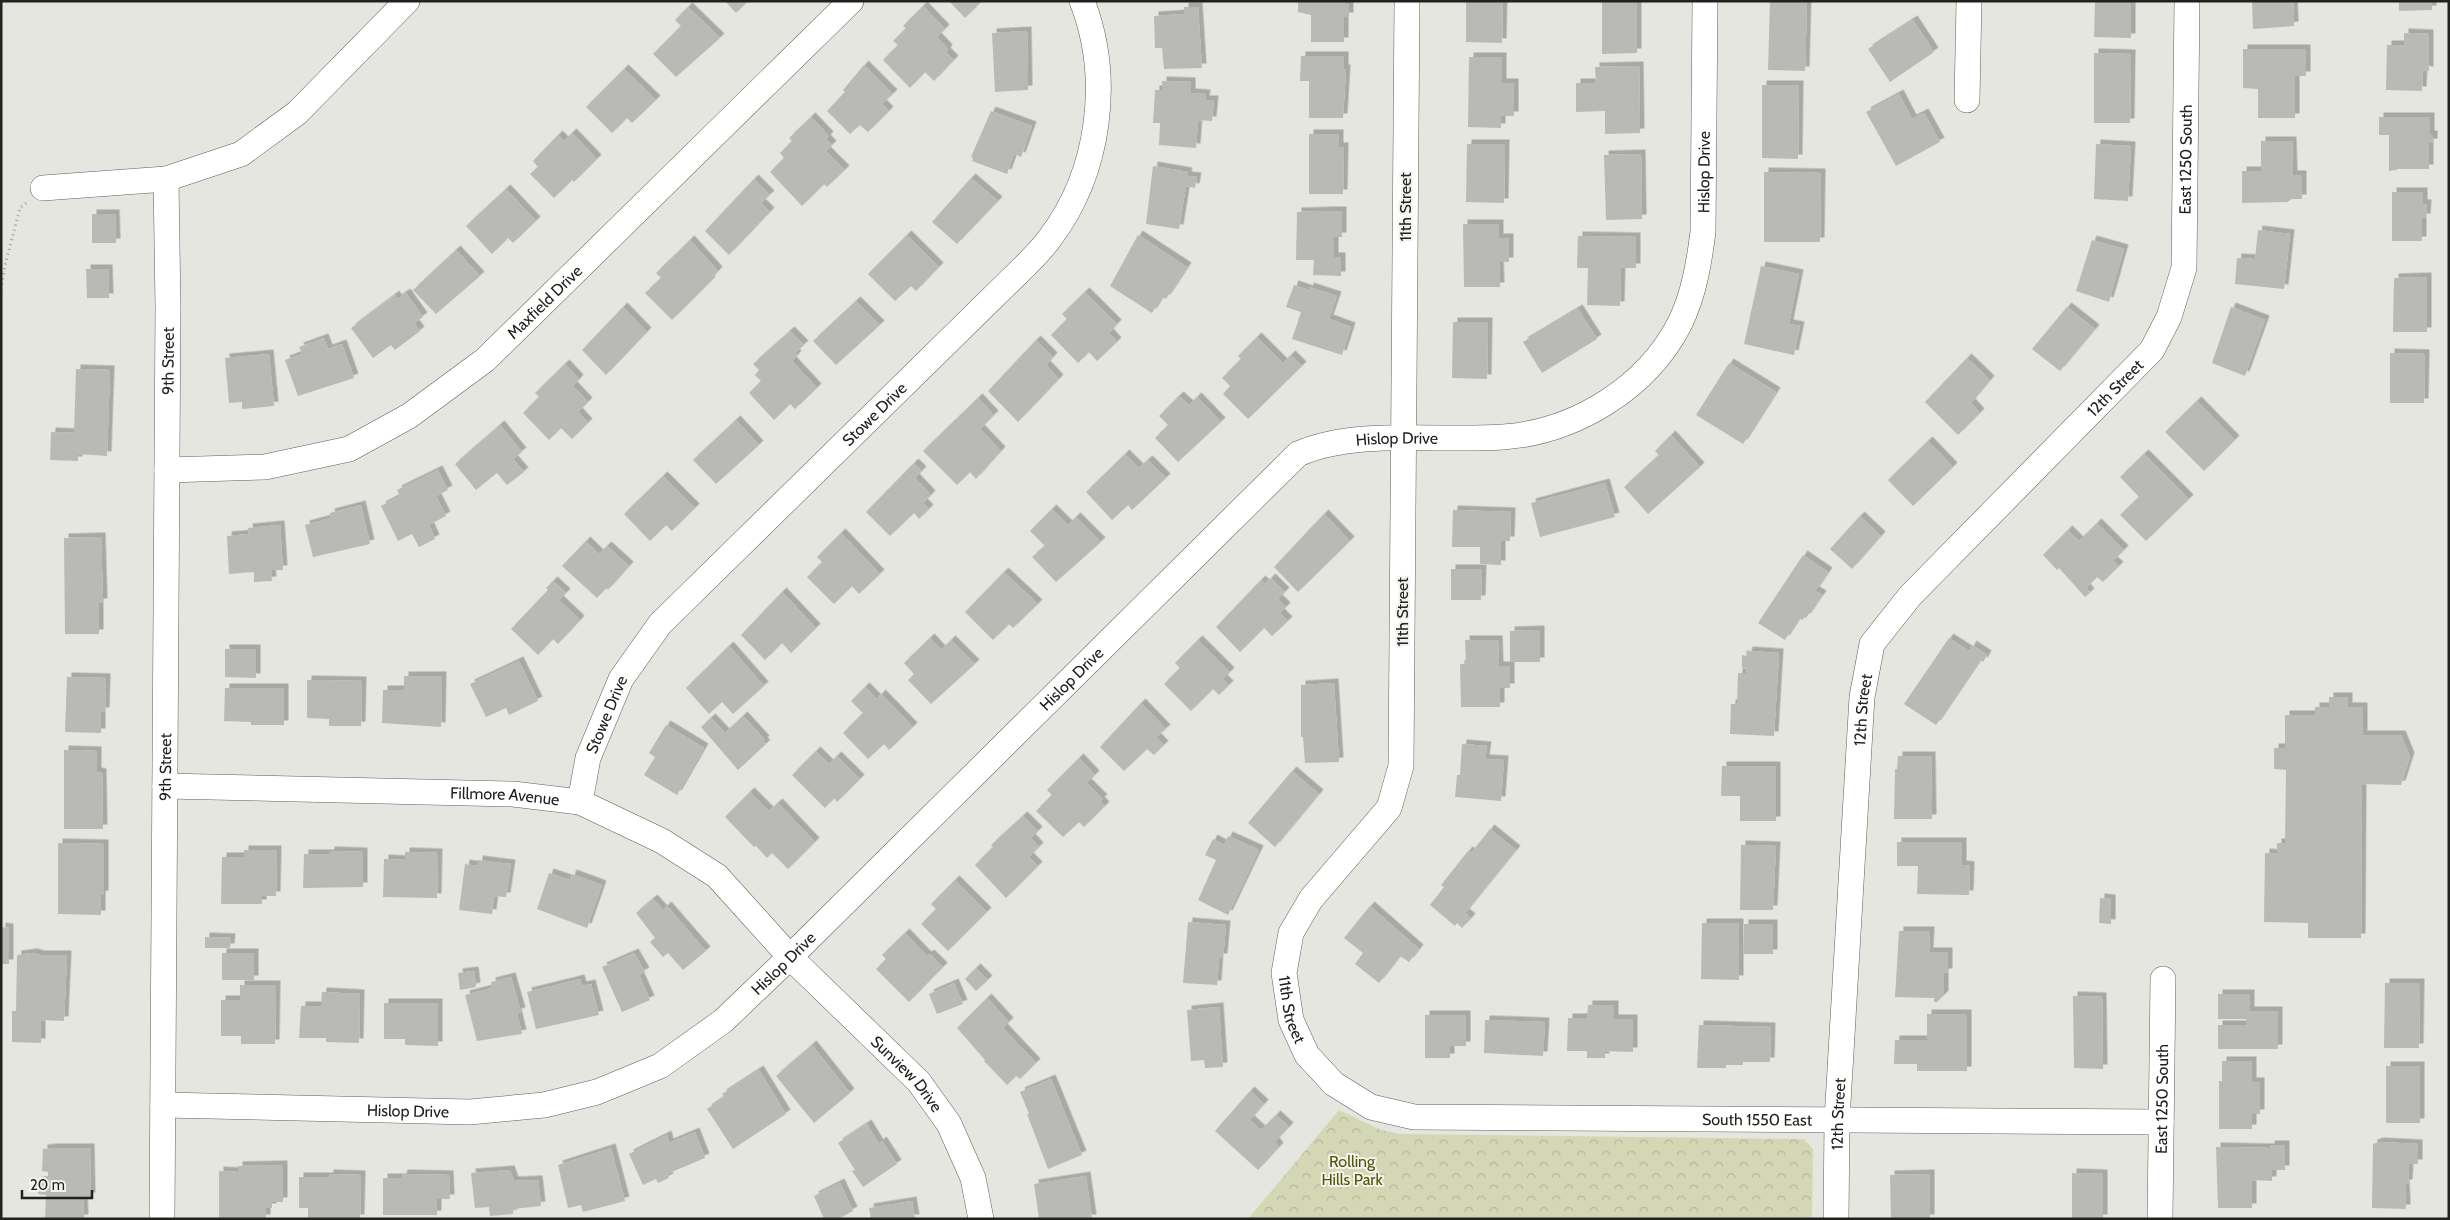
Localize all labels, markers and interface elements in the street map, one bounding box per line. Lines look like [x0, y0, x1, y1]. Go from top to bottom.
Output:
street label: East 1250 South [2175, 104, 2195, 214]
street label: Hislop Drive [1694, 131, 1713, 213]
street label: 11th Street [1396, 172, 1415, 242]
street label: Maxfield Drive [503, 261, 586, 343]
street label: 9th Street [158, 326, 177, 395]
street label: 12th Street [2083, 355, 2147, 420]
street label: Stowe Drive [838, 378, 910, 449]
street label: Hislop Drive [1355, 428, 1438, 449]
street label: 11th Street [1393, 577, 1412, 647]
street label: Hislop Drive [1035, 643, 1107, 714]
street label: 12th Street [1850, 672, 1876, 746]
street label: Stowe Drive [582, 673, 631, 756]
street label: 9th Street [155, 732, 175, 801]
street label: Fillmore Avenue [450, 783, 560, 809]
street label: Hislop Drive [747, 928, 819, 999]
street label: 11th Street [1275, 974, 1310, 1047]
street label: Sunview Drive [867, 1032, 947, 1115]
street label: East 1250 South [2151, 1044, 2172, 1154]
street label: 12th Street [1827, 1077, 1849, 1150]
street label: Hislop Drive [367, 1100, 449, 1121]
street label: South 1550 East [1702, 1109, 1813, 1129]
park label: Rolling Hills Park [1321, 1152, 1383, 1189]
scale bar [22, 1168, 92, 1200]
text: 20 m [30, 1176, 65, 1194]

